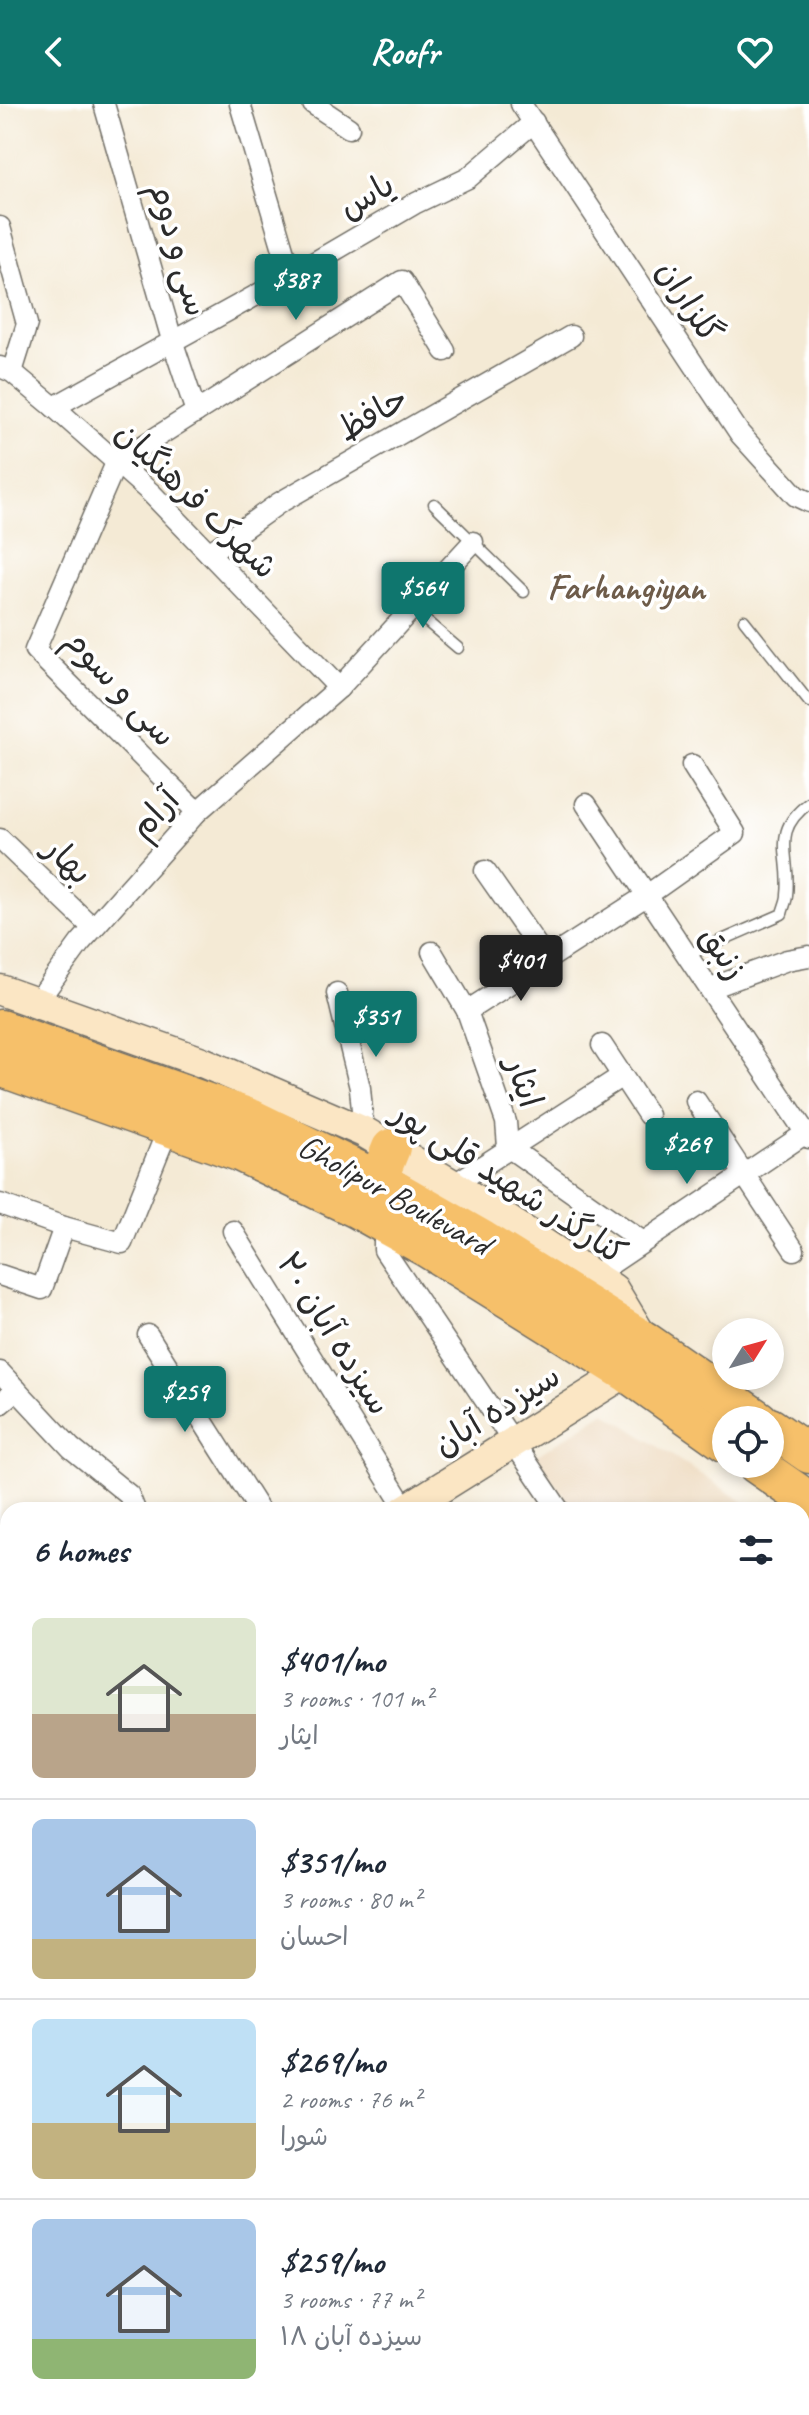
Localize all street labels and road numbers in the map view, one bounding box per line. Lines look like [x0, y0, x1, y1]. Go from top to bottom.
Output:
street label: یاس [331, 162, 402, 228]
street label: سی و دوم [135, 177, 219, 322]
street label: گلزاران [647, 251, 732, 351]
street label: حافظ [329, 376, 415, 451]
street label: شهرک فرهنگیان [106, 411, 287, 588]
street label: سی و سوم [52, 619, 186, 758]
street label: آرام [120, 778, 193, 851]
street label: بهار [33, 825, 102, 894]
street label: زنبق [690, 917, 757, 988]
street label: ایثار [495, 1049, 553, 1113]
street label: کنارگذر شهید قلی پور [382, 1089, 635, 1274]
street label: Gholipur Boulevard [291, 1124, 503, 1268]
street label: سیزده آبان ۲۰ [268, 1244, 402, 1423]
street label: سیزده آبان [425, 1354, 568, 1465]

